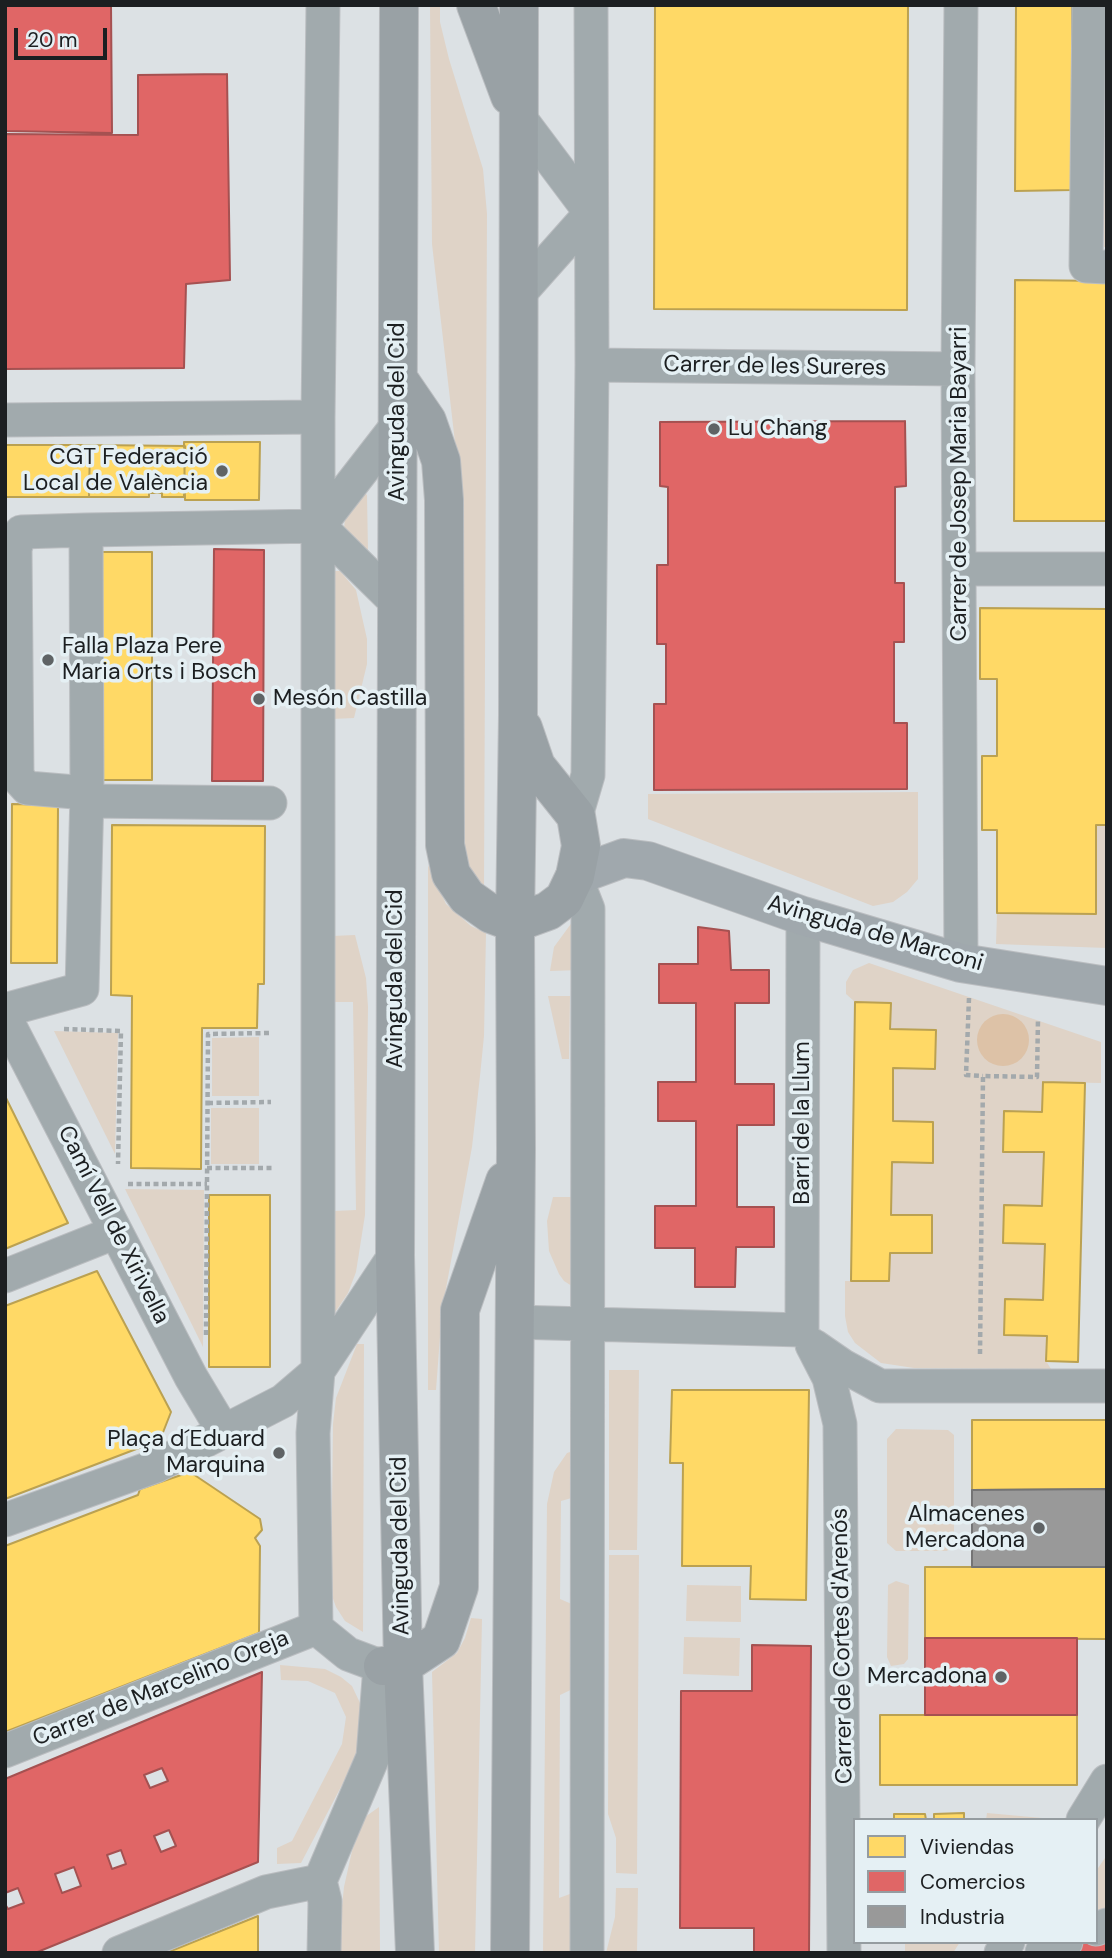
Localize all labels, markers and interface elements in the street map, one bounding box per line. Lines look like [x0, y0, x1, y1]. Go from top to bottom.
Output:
scale bar [18, 14, 110, 58]
text: 20 m [27, 26, 78, 54]
street label: Avinguda del Cid [384, 322, 412, 502]
street label: Carrer de Josep Maria Bayarri [946, 327, 974, 641]
street label: Carrer de les Sureres [663, 351, 887, 383]
place label: Lu Chang [728, 415, 828, 443]
marker: Lu Chang [706, 421, 722, 437]
place label: CGT Federació Local de València [23, 444, 208, 498]
marker: CGT Federació Local de València [214, 463, 230, 479]
place label: Falla Plaza Pere Maria Orts i Bosch [62, 633, 257, 687]
marker: Falla Plaza Pere Maria Orts i Bosch [40, 652, 56, 668]
place label: Mesón Castilla [273, 685, 427, 713]
marker: Mesón Castilla [251, 691, 267, 707]
street label: Avinguda del Cid [382, 889, 410, 1069]
street label: Avinguda de Marconi [764, 890, 986, 978]
street label: Barri de la Llum [789, 1041, 817, 1205]
street label: Camí Vell de Xirivella [51, 1121, 175, 1329]
place label: Plaça d´Eduard Marquina [107, 1426, 265, 1480]
marker: Plaça d´Eduard Marquina [271, 1445, 287, 1461]
street label: Avinguda del Cid [386, 1456, 416, 1636]
place label: Almacenes Mercadona [905, 1501, 1025, 1555]
street label: Carrer de Cortes d'Arenós [827, 1508, 859, 1784]
marker: Almacenes Mercadona [1031, 1520, 1047, 1536]
street label: Carrer de Marcelino Oreja [29, 1625, 293, 1753]
place label: Mercadona [867, 1663, 987, 1691]
marker: Mercadona [993, 1669, 1009, 1685]
legend [853, 1818, 1098, 1944]
text: Viviendas [920, 1833, 1014, 1861]
text: Comercios [920, 1868, 1026, 1896]
text: Industria [920, 1903, 1005, 1931]

